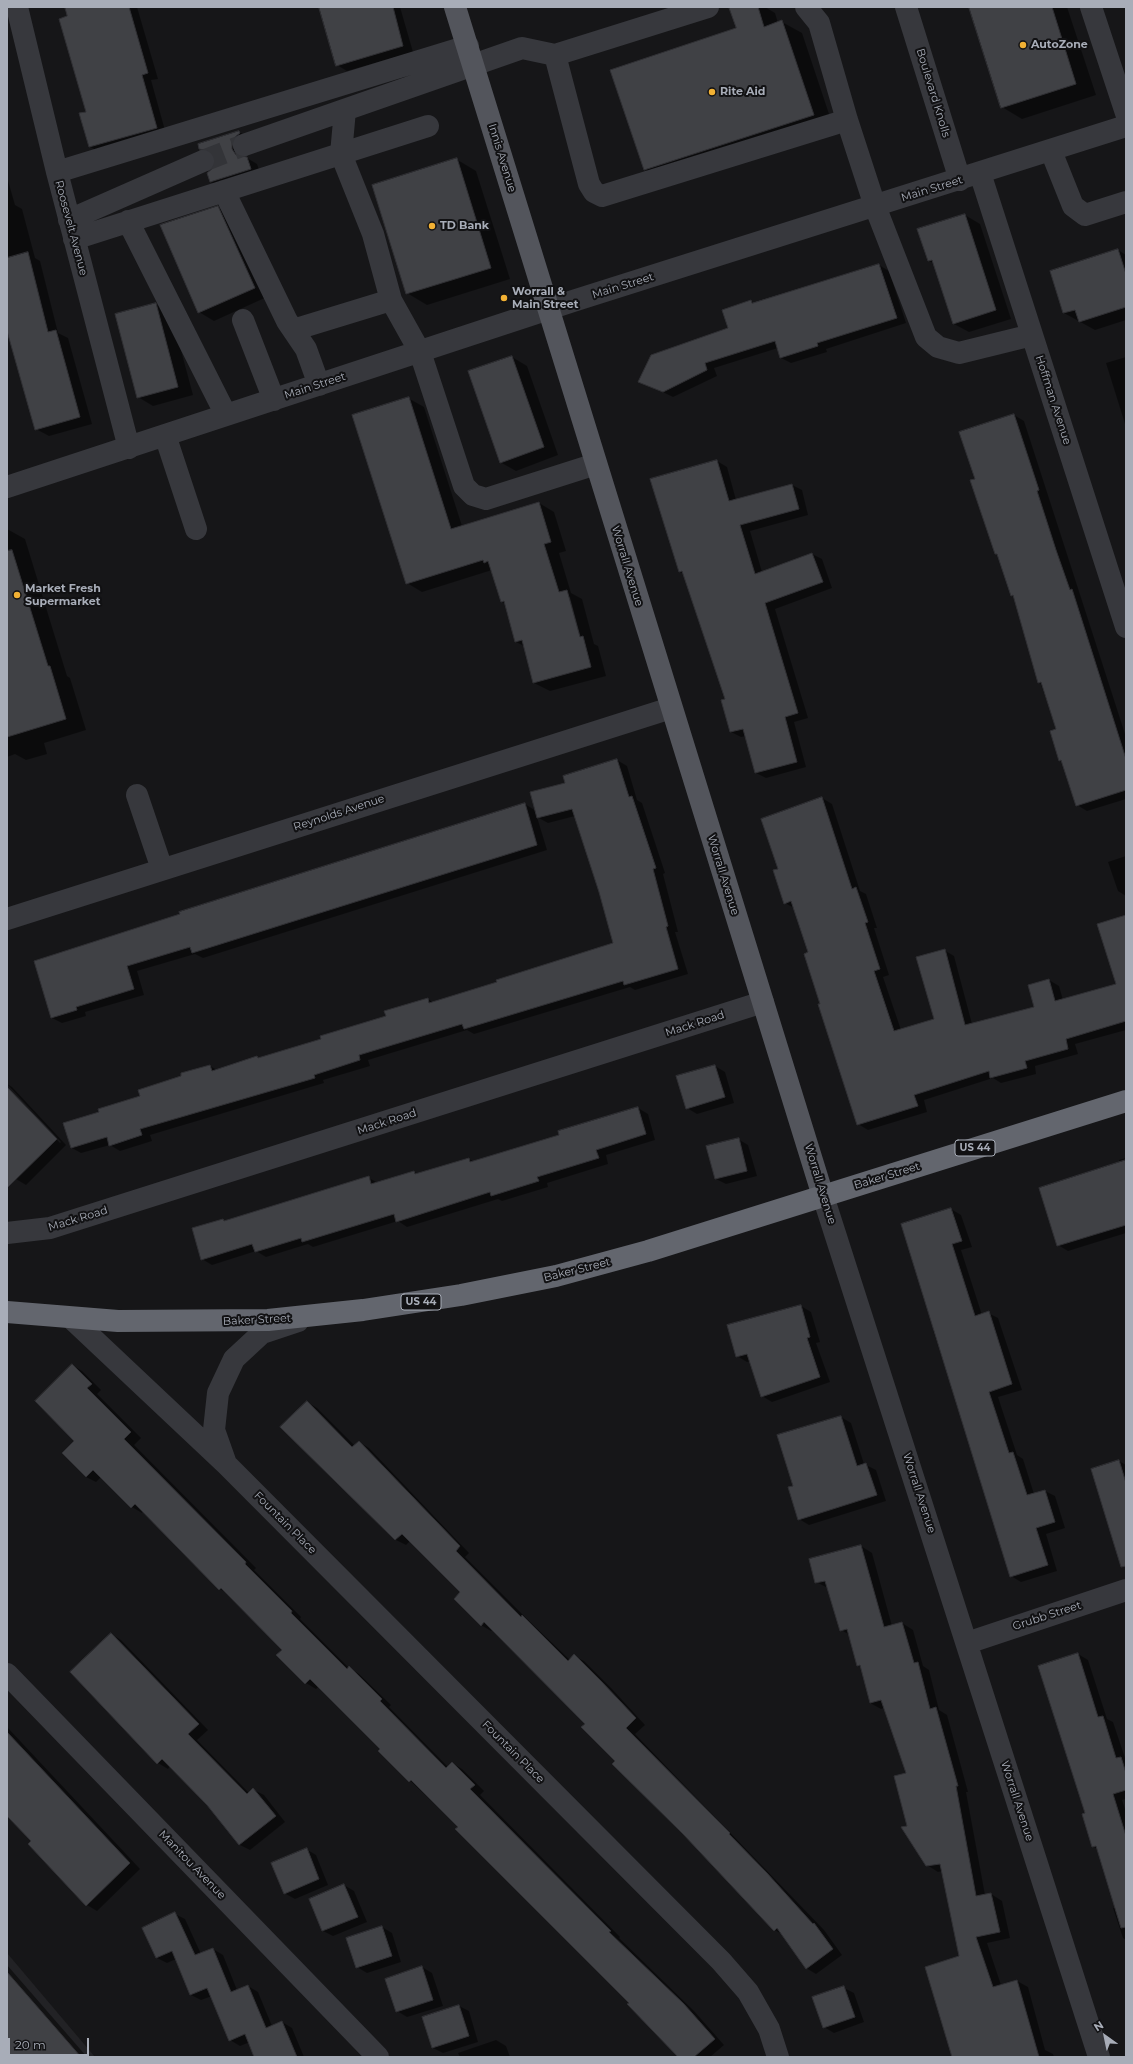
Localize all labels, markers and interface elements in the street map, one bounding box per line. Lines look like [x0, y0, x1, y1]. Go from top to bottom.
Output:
place label: AutoZone [1031, 38, 1088, 52]
marker: AutoZone [1018, 40, 1028, 50]
street label: Boulevard Knolls [913, 47, 953, 139]
place label: Rite Aid [720, 85, 765, 99]
marker: Rite Aid [707, 87, 717, 97]
street label: Innis Avenue [485, 122, 519, 194]
street label: Main Street [900, 173, 964, 205]
street label: Roosevelt Avenue [52, 179, 90, 277]
place label: TD Bank [440, 219, 489, 233]
marker: TD Bank [427, 221, 437, 231]
street label: Main Street [591, 270, 655, 302]
place label: Worrall & Main Street [512, 285, 578, 311]
marker: Worrall & Main Street [499, 293, 509, 303]
street label: Hoffman Avenue [1032, 354, 1074, 446]
street label: Main Street [283, 370, 347, 402]
street label: Worrall Avenue [608, 524, 646, 608]
place label: Market Fresh Supermarket [25, 582, 101, 608]
marker: Market Fresh Supermarket [12, 590, 22, 600]
street label: Reynolds Avenue [292, 792, 386, 834]
street label: Worrall Avenue [704, 833, 742, 917]
street label: Mack Road [664, 1008, 726, 1040]
street label: Mack Road [356, 1106, 418, 1138]
road number: US 44 [955, 1140, 995, 1156]
street label: Worrall Avenue [801, 1142, 839, 1226]
street label: Baker Street [852, 1160, 922, 1192]
street label: Mack Road [47, 1204, 109, 1234]
street label: Baker Street [542, 1255, 612, 1285]
road number: US 44 [401, 1294, 441, 1310]
street label: Baker Street [223, 1312, 291, 1328]
street label: Worrall Avenue [900, 1451, 938, 1535]
street label: Fountain Place [251, 1489, 319, 1557]
street label: Grubb Street [1011, 1599, 1083, 1633]
street label: Fountain Place [479, 1718, 547, 1786]
street label: Worrall Avenue [998, 1759, 1036, 1843]
street label: Manitou Avenue [156, 1828, 228, 1902]
north arrow [1085, 2016, 1125, 2056]
text: N [1091, 2018, 1106, 2034]
scale bar [10, 2030, 91, 2056]
text: 20 m [15, 2037, 46, 2052]

